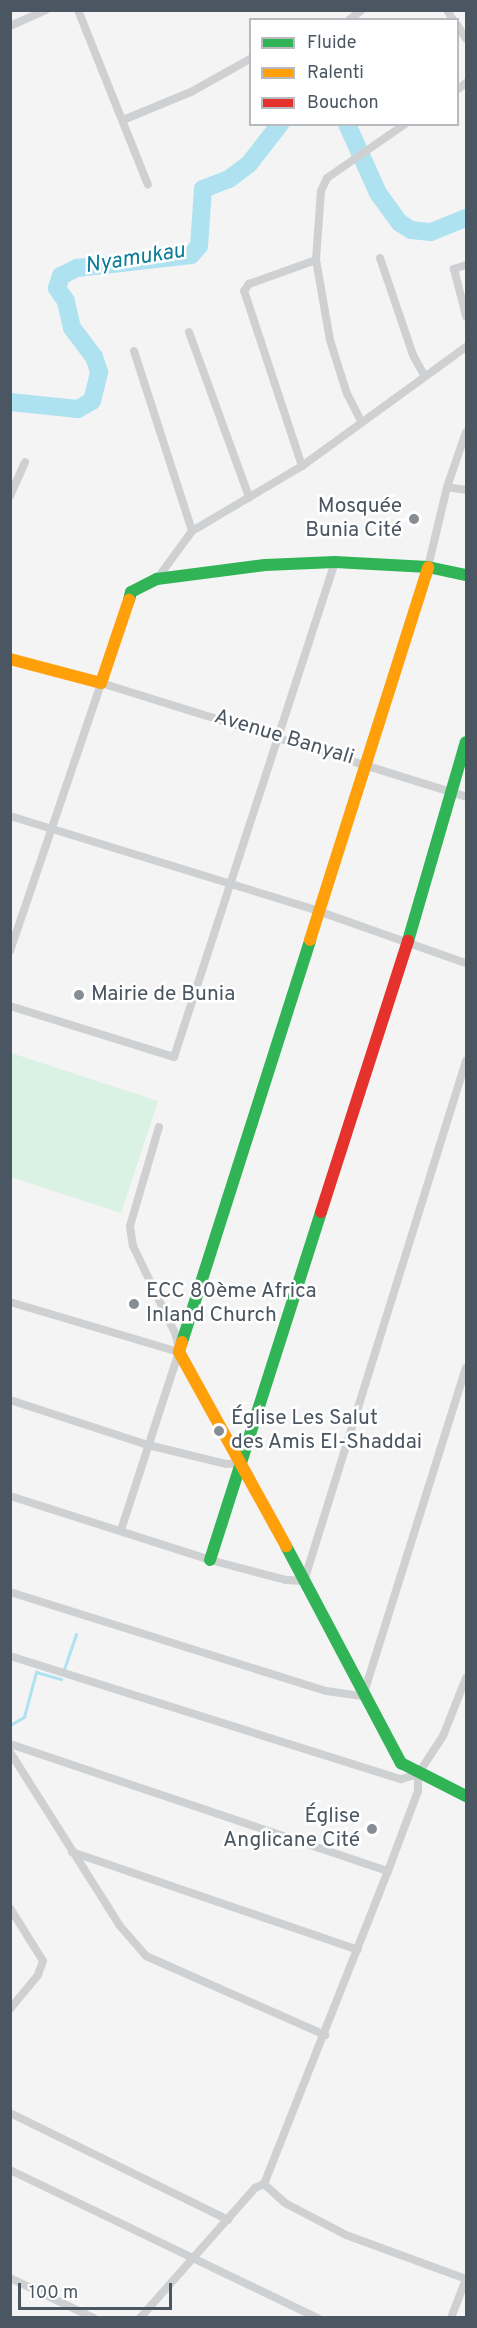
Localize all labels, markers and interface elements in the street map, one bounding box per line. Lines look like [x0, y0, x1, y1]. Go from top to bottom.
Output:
legend [249, 18, 459, 126]
text: Fluide [307, 32, 356, 55]
text: Ralenti [307, 62, 364, 85]
text: Bouchon [307, 92, 379, 115]
water label: Nyamukau [83, 238, 187, 280]
place label: Mosquée Bunia Cité [305, 494, 402, 544]
marker: Mosquée Bunia Cité [407, 512, 421, 526]
street label: Avenue Banyali [211, 705, 357, 771]
place label: Mairie de Bunia [91, 982, 235, 1008]
marker: Mairie de Bunia [72, 988, 86, 1002]
place label: ECC 80ème Africa Inland Church [146, 1279, 317, 1329]
marker: ECC 80ème Africa Inland Church [127, 1297, 141, 1311]
place label: Église Les Salut des Amis El-Shaddai [231, 1406, 423, 1456]
marker: Église Les Salut des Amis El-Shaddai [212, 1424, 226, 1438]
place label: Église Anglicane Cité [223, 1804, 360, 1854]
marker: Église Anglicane Cité [365, 1822, 379, 1836]
scale bar [21, 2271, 176, 2309]
text: 100 m [29, 2282, 78, 2305]

